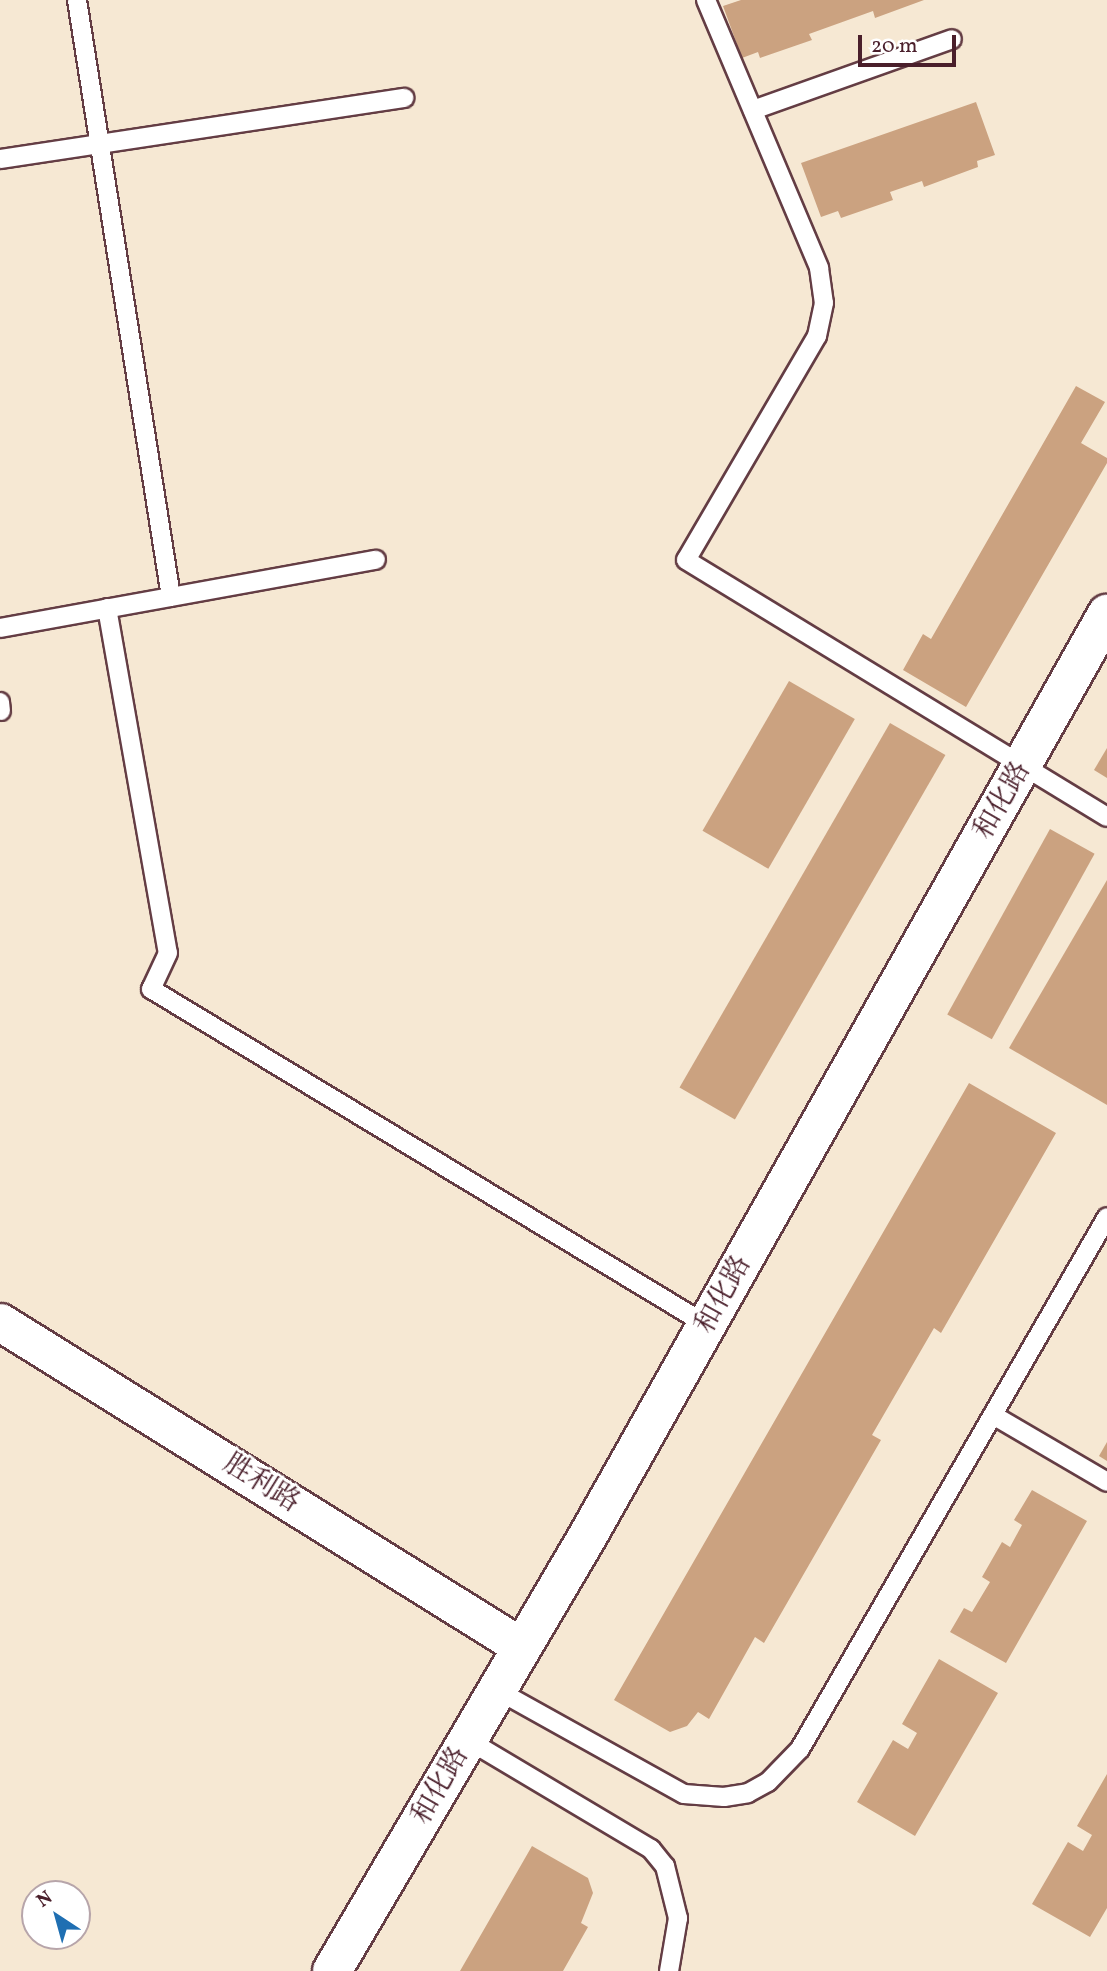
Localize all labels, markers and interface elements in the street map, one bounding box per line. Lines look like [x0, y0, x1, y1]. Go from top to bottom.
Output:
scale bar [862, 21, 960, 65]
text: 20 m [871, 32, 917, 61]
street label: 和化路 [967, 756, 1039, 846]
street label: 和化路 [689, 1250, 759, 1340]
street label: 胜利路 [216, 1447, 306, 1521]
street label: 和化路 [405, 1741, 477, 1831]
north arrow [21, 1880, 91, 1950]
text: N [32, 1885, 58, 1914]

